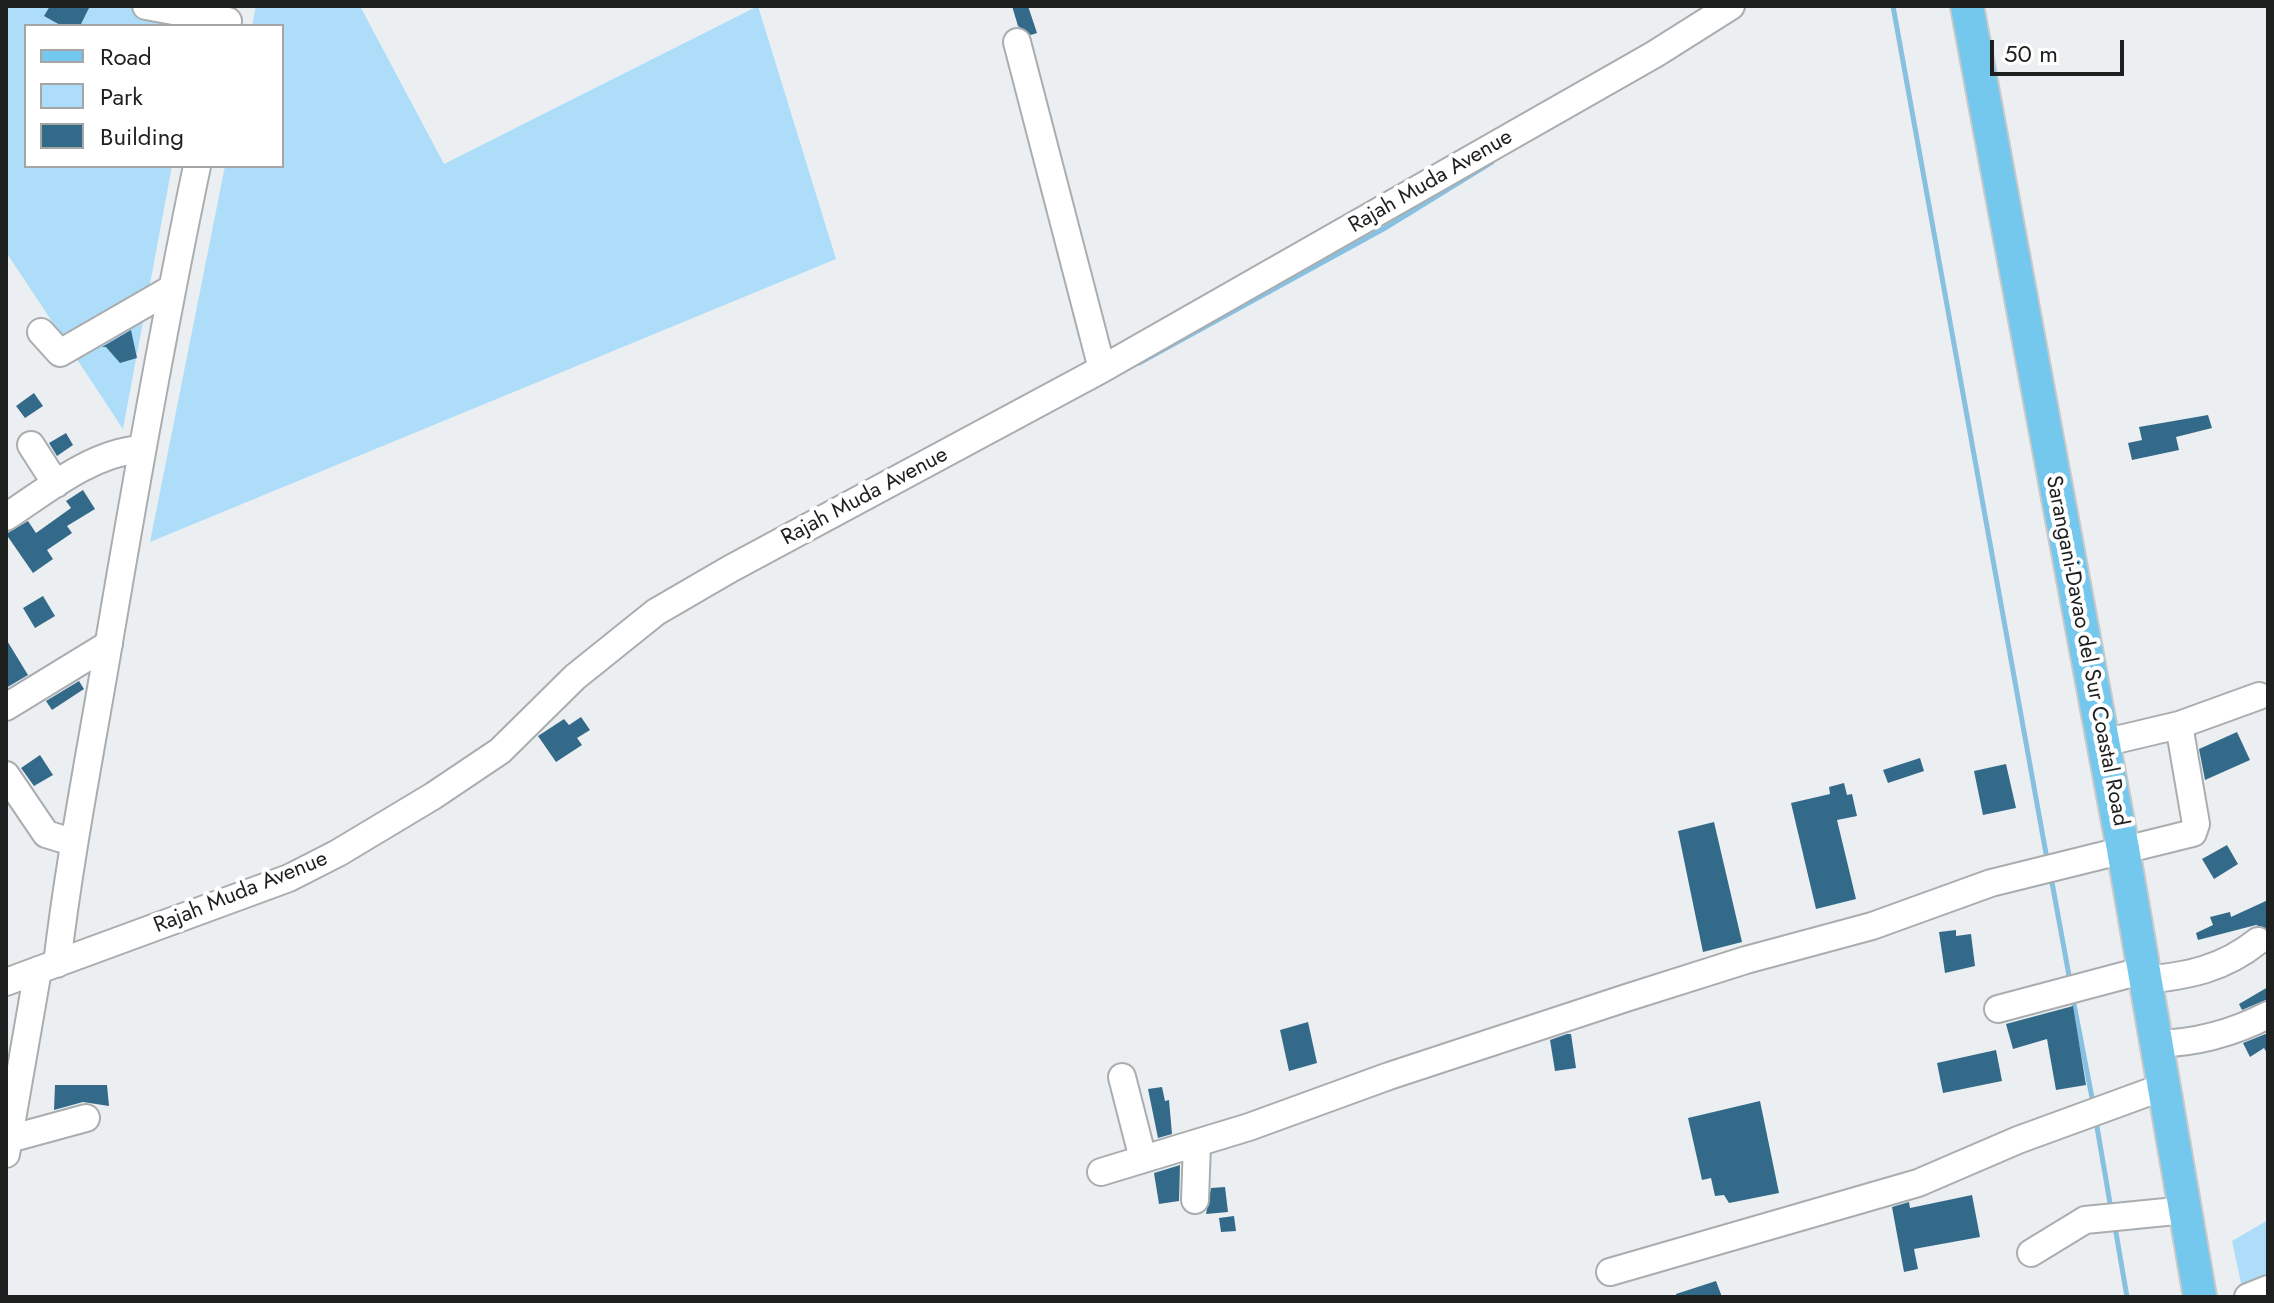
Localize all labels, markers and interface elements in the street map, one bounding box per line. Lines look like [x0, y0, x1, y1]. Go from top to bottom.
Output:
legend [24, 24, 284, 168]
scale bar [1994, 24, 2128, 74]
text: 50 m [2004, 36, 2058, 71]
text: Road [100, 39, 152, 74]
text: Park [100, 79, 143, 114]
text: Building [100, 119, 184, 154]
street label: Rajah Muda Avenue [1344, 124, 1518, 240]
street label: Rajah Muda Avenue [777, 442, 953, 552]
street label: Sarangani-Davao del Sur Coastal Road [2039, 474, 2133, 828]
street label: Rajah Muda Avenue [150, 846, 332, 940]

